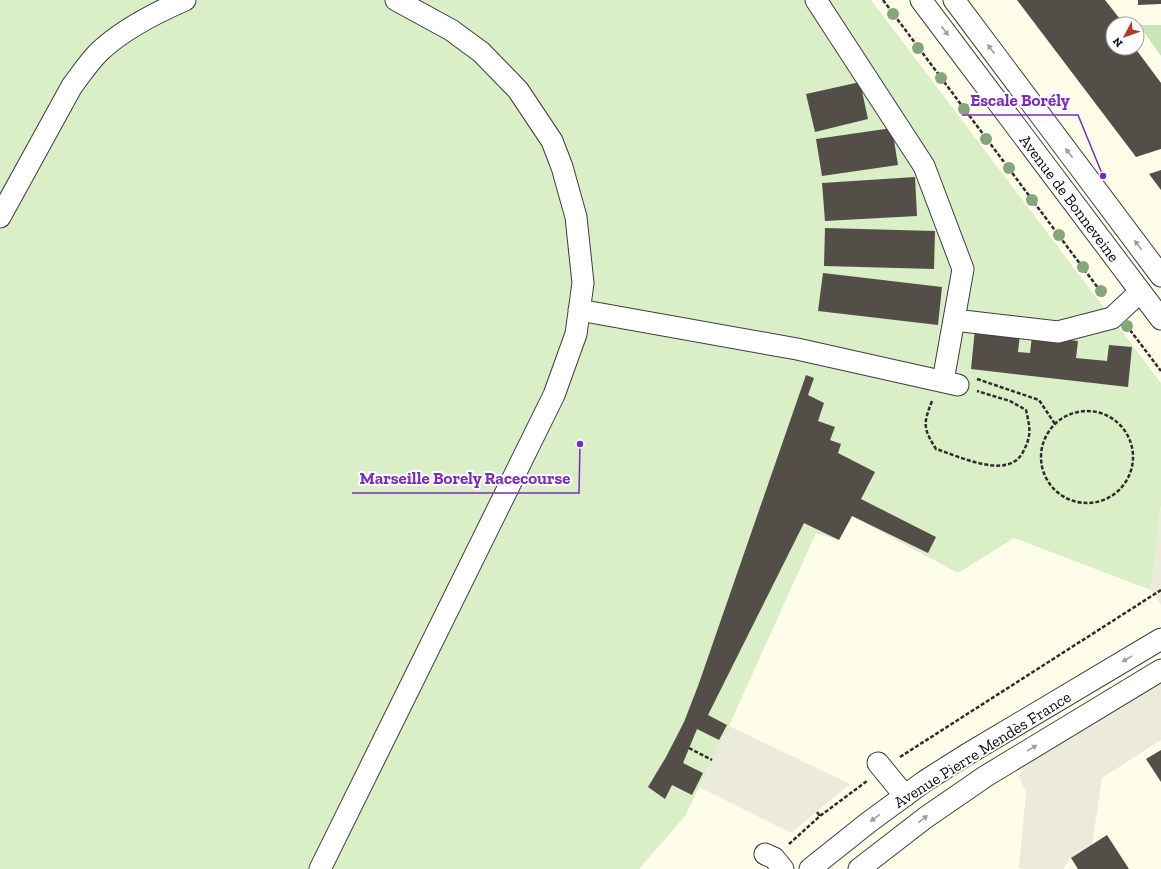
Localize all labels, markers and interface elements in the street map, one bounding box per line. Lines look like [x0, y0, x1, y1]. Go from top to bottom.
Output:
north arrow [1105, 16, 1145, 56]
one-way arrow [940, 26, 949, 37]
text: N [1110, 34, 1125, 50]
one-way arrow [986, 44, 995, 55]
callout: Escale Borély [962, 86, 1078, 115]
text: Escale Borély [970, 90, 1070, 110]
street label: Avenue de Bonneveine [1016, 131, 1124, 266]
one-way arrow [1065, 148, 1073, 159]
one-way arrow [1133, 239, 1142, 250]
callout: Marseille Borely Racecourse [352, 464, 579, 493]
text: Marseille Borely Racecourse [359, 468, 571, 488]
one-way arrow [1122, 656, 1133, 663]
street label: Avenue Pierre Mendès France [890, 687, 1074, 812]
one-way arrow [1027, 744, 1037, 752]
one-way arrow [870, 813, 881, 822]
one-way arrow [918, 815, 929, 824]

